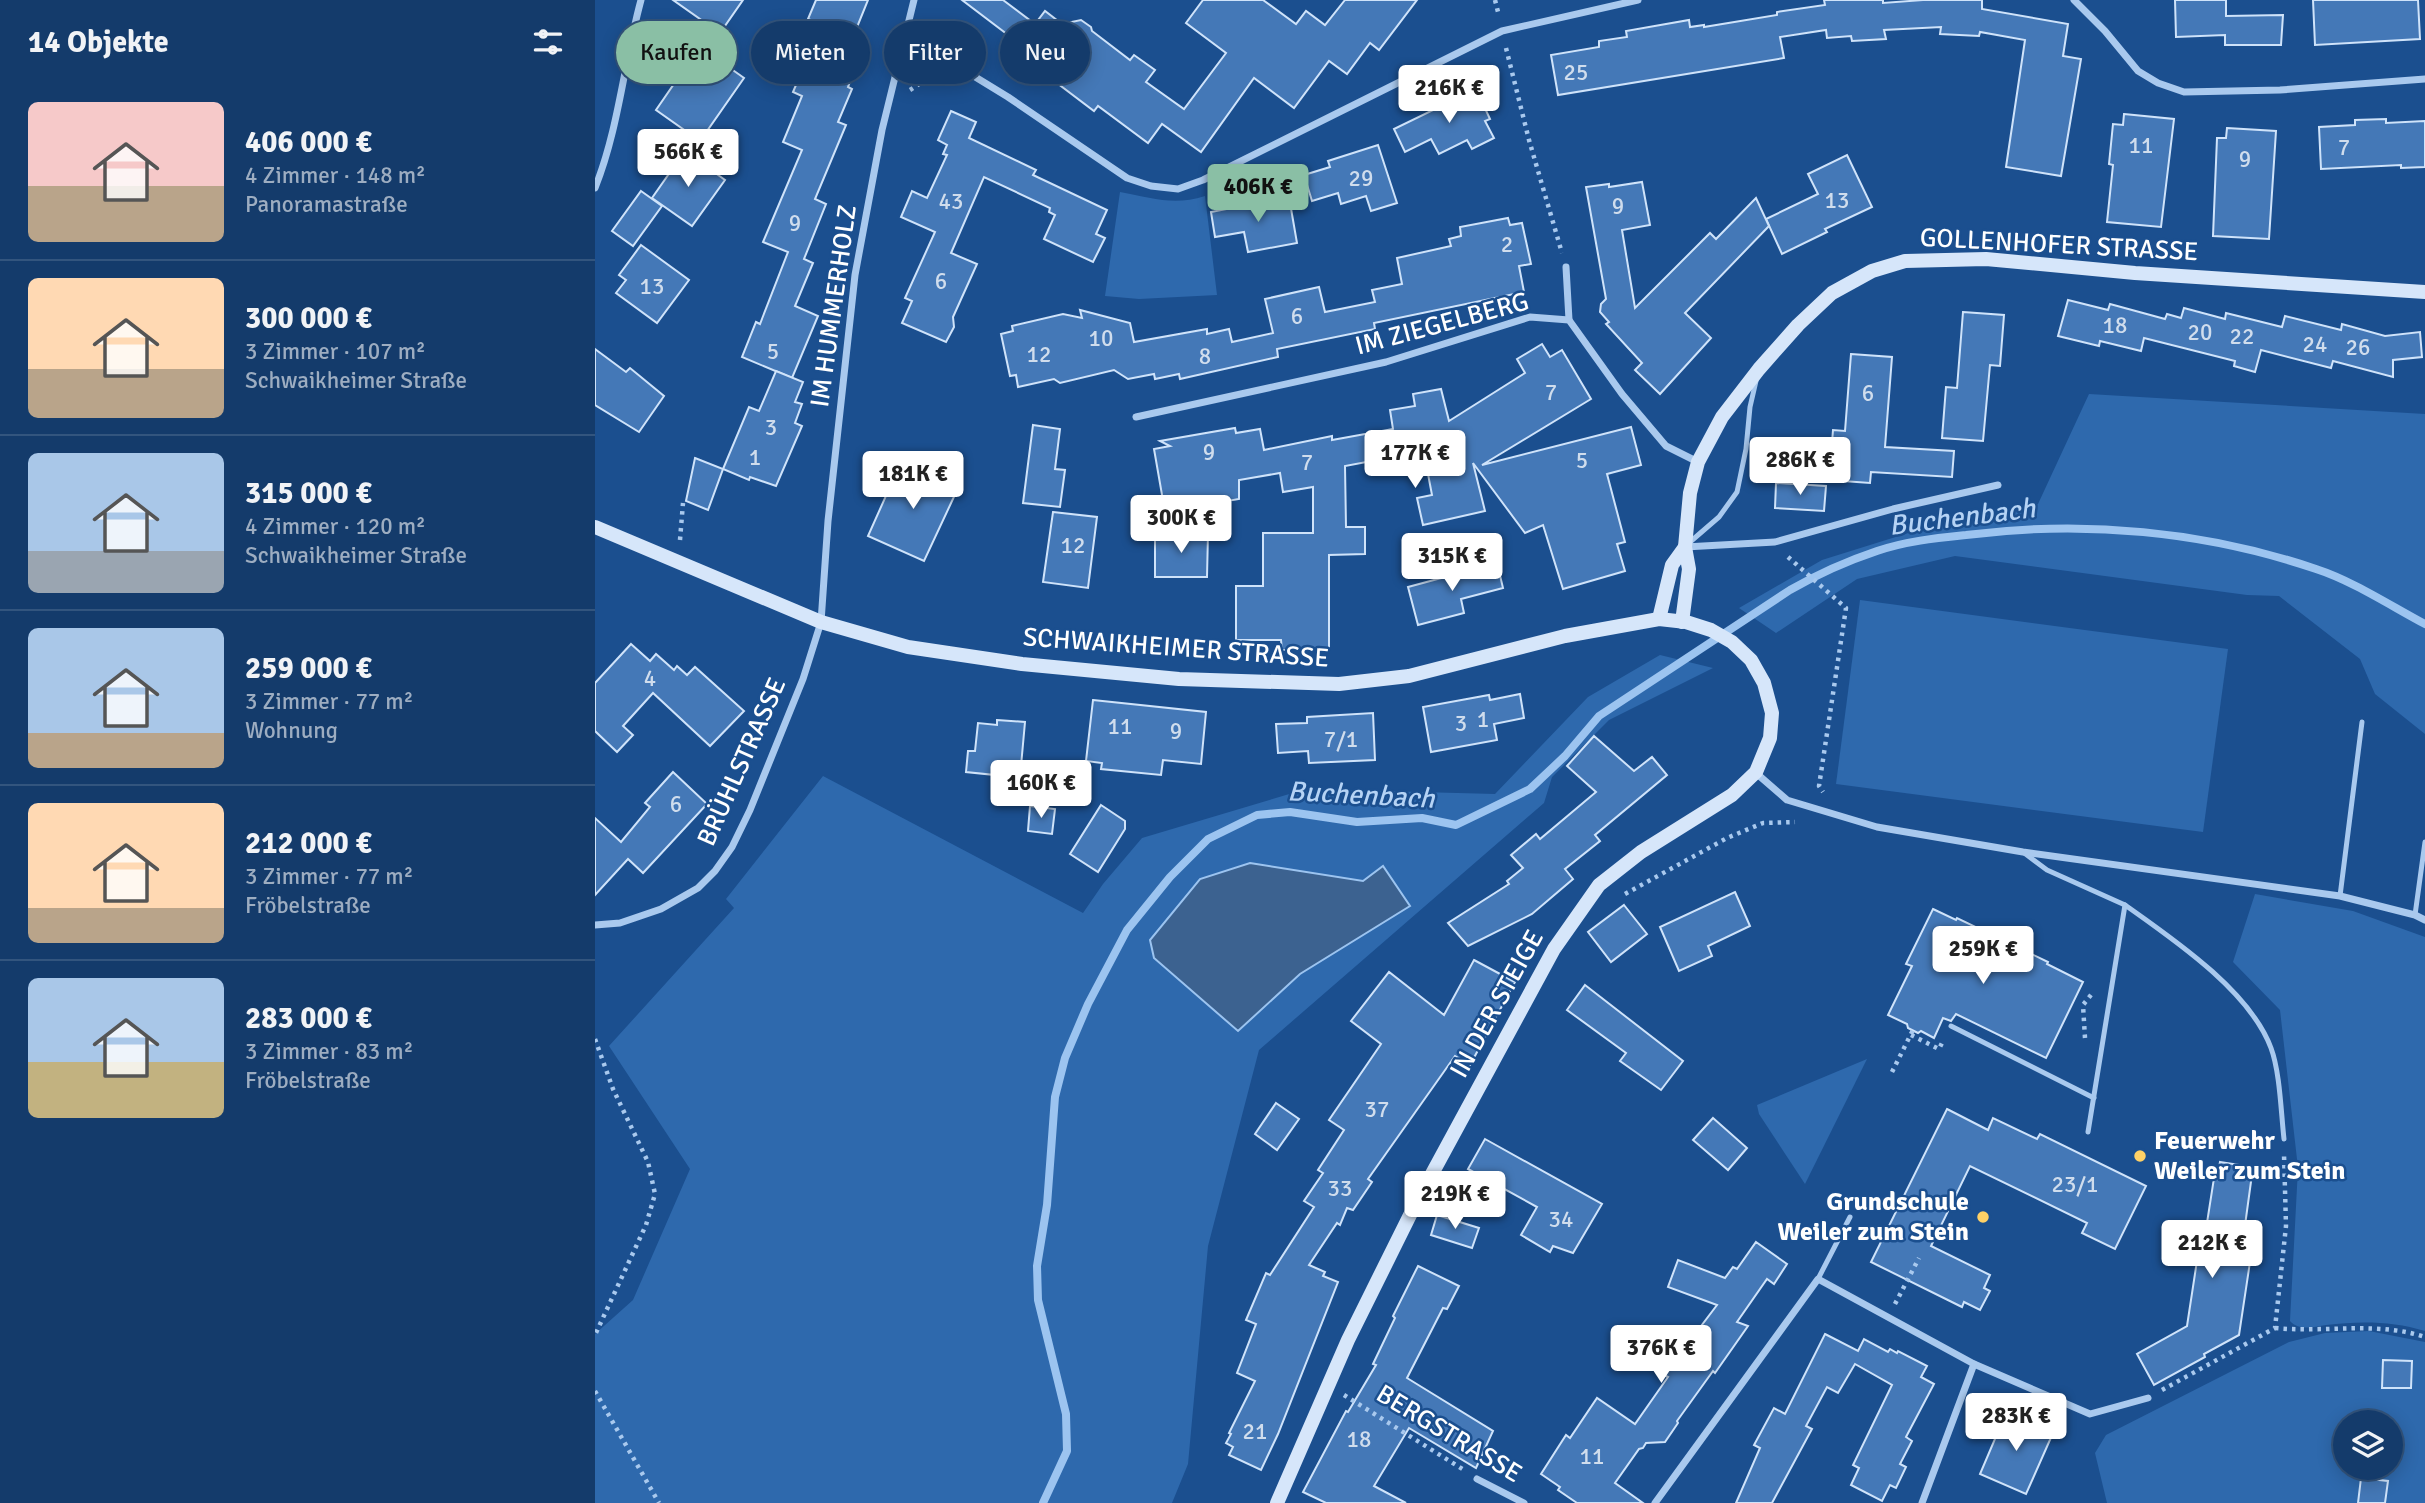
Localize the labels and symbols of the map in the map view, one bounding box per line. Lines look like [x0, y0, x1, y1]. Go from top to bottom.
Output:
house number: 25 [1564, 58, 1588, 87]
pin: 216K € [1392, 66, 1506, 125]
pin: 566K € [631, 130, 745, 189]
house number: 11 [2129, 131, 2153, 160]
house number: 7 [2338, 133, 2350, 162]
house number: 9 [2239, 145, 2251, 174]
pin: 406K € [1201, 164, 1315, 224]
house number: 29 [1349, 164, 1373, 193]
house number: 13 [1825, 186, 1849, 215]
house number: 43 [939, 187, 963, 216]
house number: 9 [1612, 192, 1624, 221]
street label: IM HUMMERHOLZ [804, 203, 864, 409]
house number: 9 [789, 209, 801, 238]
street label: GOLLENHOFER STRASSE [1919, 222, 2199, 268]
house number: 2 [1501, 230, 1513, 259]
house number: 6 [935, 267, 947, 296]
house number: 13 [640, 272, 664, 301]
street label: IM ZIEGELBERG [1352, 285, 1532, 363]
house number: 6 [1291, 302, 1303, 331]
house number: 18 [2103, 311, 2127, 340]
house number: 20 [2188, 318, 2212, 347]
house number: 22 [2230, 322, 2254, 351]
house number: 10 [1089, 324, 1113, 353]
house number: 24 [2303, 330, 2327, 359]
house number: 26 [2346, 333, 2370, 362]
house number: 5 [767, 337, 779, 366]
house number: 12 [1027, 340, 1051, 369]
house number: 8 [1199, 342, 1211, 371]
house number: 7 [1545, 378, 1557, 407]
house number: 6 [1862, 379, 1874, 408]
house number: 3 [765, 413, 777, 442]
pin: 177K € [1358, 430, 1472, 490]
house number: 9 [1203, 438, 1215, 467]
pin: 286K € [1743, 438, 1857, 497]
house number: 1 [749, 443, 761, 472]
house number: 5 [1576, 446, 1588, 475]
house number: 7 [1301, 448, 1313, 477]
pin: 181K € [856, 452, 970, 511]
water label: Buchenbach [1887, 491, 2038, 543]
pin: 300K € [1124, 496, 1238, 555]
house number: 12 [1061, 531, 1085, 560]
pin: 315K € [1395, 534, 1509, 593]
street label: SCHWAIKHEIMER STRASSE [1022, 621, 1330, 675]
house number: 4 [644, 664, 656, 693]
street label: BRÜHLSTRASSE [691, 673, 793, 851]
house number: 1 [1477, 705, 1489, 734]
house number: 3 [1455, 709, 1467, 738]
house number: 11 [1108, 712, 1132, 741]
house number: 9 [1170, 717, 1182, 746]
house number: 7/1 [1324, 725, 1358, 754]
pin: 160K € [984, 760, 1098, 820]
water label: Buchenbach [1287, 774, 1436, 816]
house number: 6 [670, 790, 682, 819]
street label: IN DER STEIGE [1443, 924, 1551, 1084]
pin: 259K € [1926, 926, 2040, 986]
house number: 37 [1365, 1095, 1389, 1124]
place label: Feuerwehr Weiler zum Stein [2154, 1125, 2346, 1187]
marker: Feuerwehr Weiler zum Stein [2132, 1148, 2148, 1164]
house number: 23/1 [2052, 1170, 2098, 1199]
pin: 219K € [1398, 1172, 1512, 1231]
house number: 33 [1328, 1174, 1352, 1203]
place label: Grundschule Weiler zum Stein [1777, 1186, 1969, 1248]
house number: 34 [1549, 1205, 1573, 1234]
marker: Grundschule Weiler zum Stein [1975, 1209, 1991, 1225]
pin: 212K € [2155, 1220, 2269, 1280]
pin: 376K € [1604, 1326, 1718, 1385]
street label: BERGSTRASSE [1370, 1378, 1528, 1490]
pin: 283K € [1959, 1394, 2073, 1453]
house number: 21 [1243, 1417, 1267, 1446]
house number: 18 [1347, 1425, 1371, 1454]
house number: 11 [1580, 1442, 1604, 1471]

